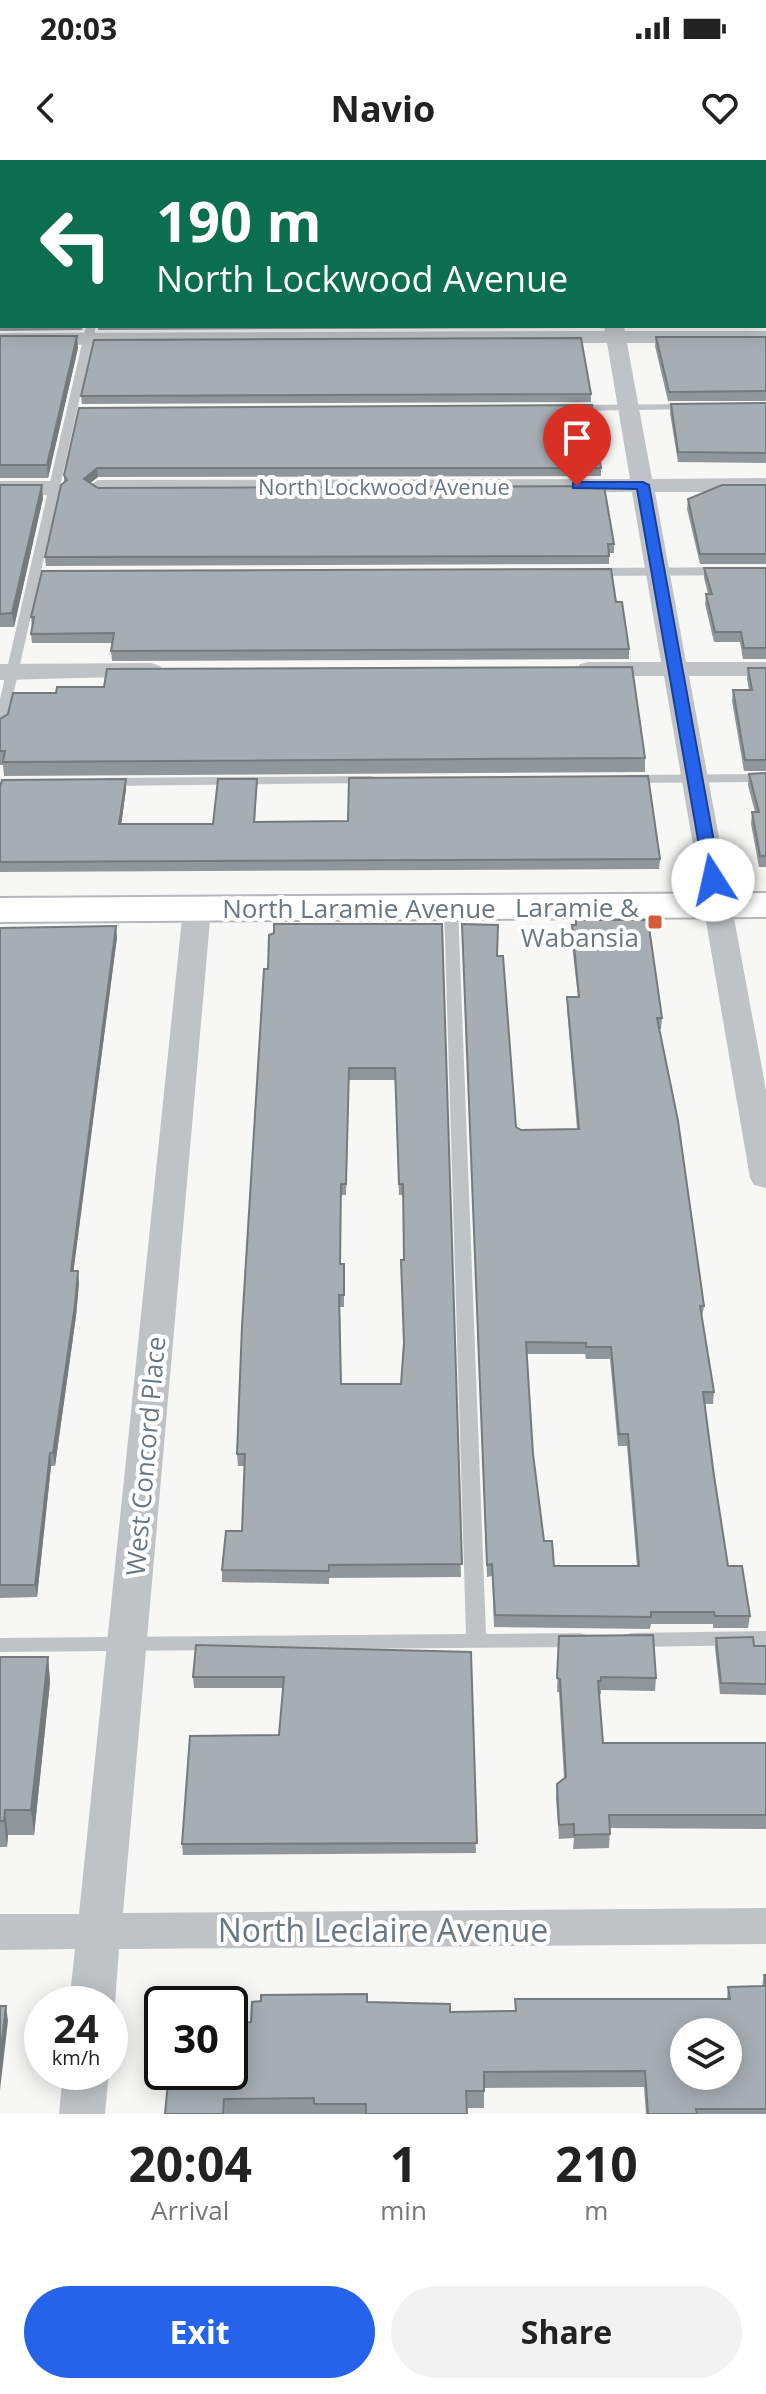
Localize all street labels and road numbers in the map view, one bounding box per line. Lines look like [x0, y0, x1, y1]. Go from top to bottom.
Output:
street label: North Lockwood Avenue [258, 471, 510, 501]
street label: North Laramie Avenue [222, 890, 496, 926]
street label: West Concord Place [117, 1335, 173, 1577]
street label: North Leclaire Avenue [218, 1908, 548, 1951]

